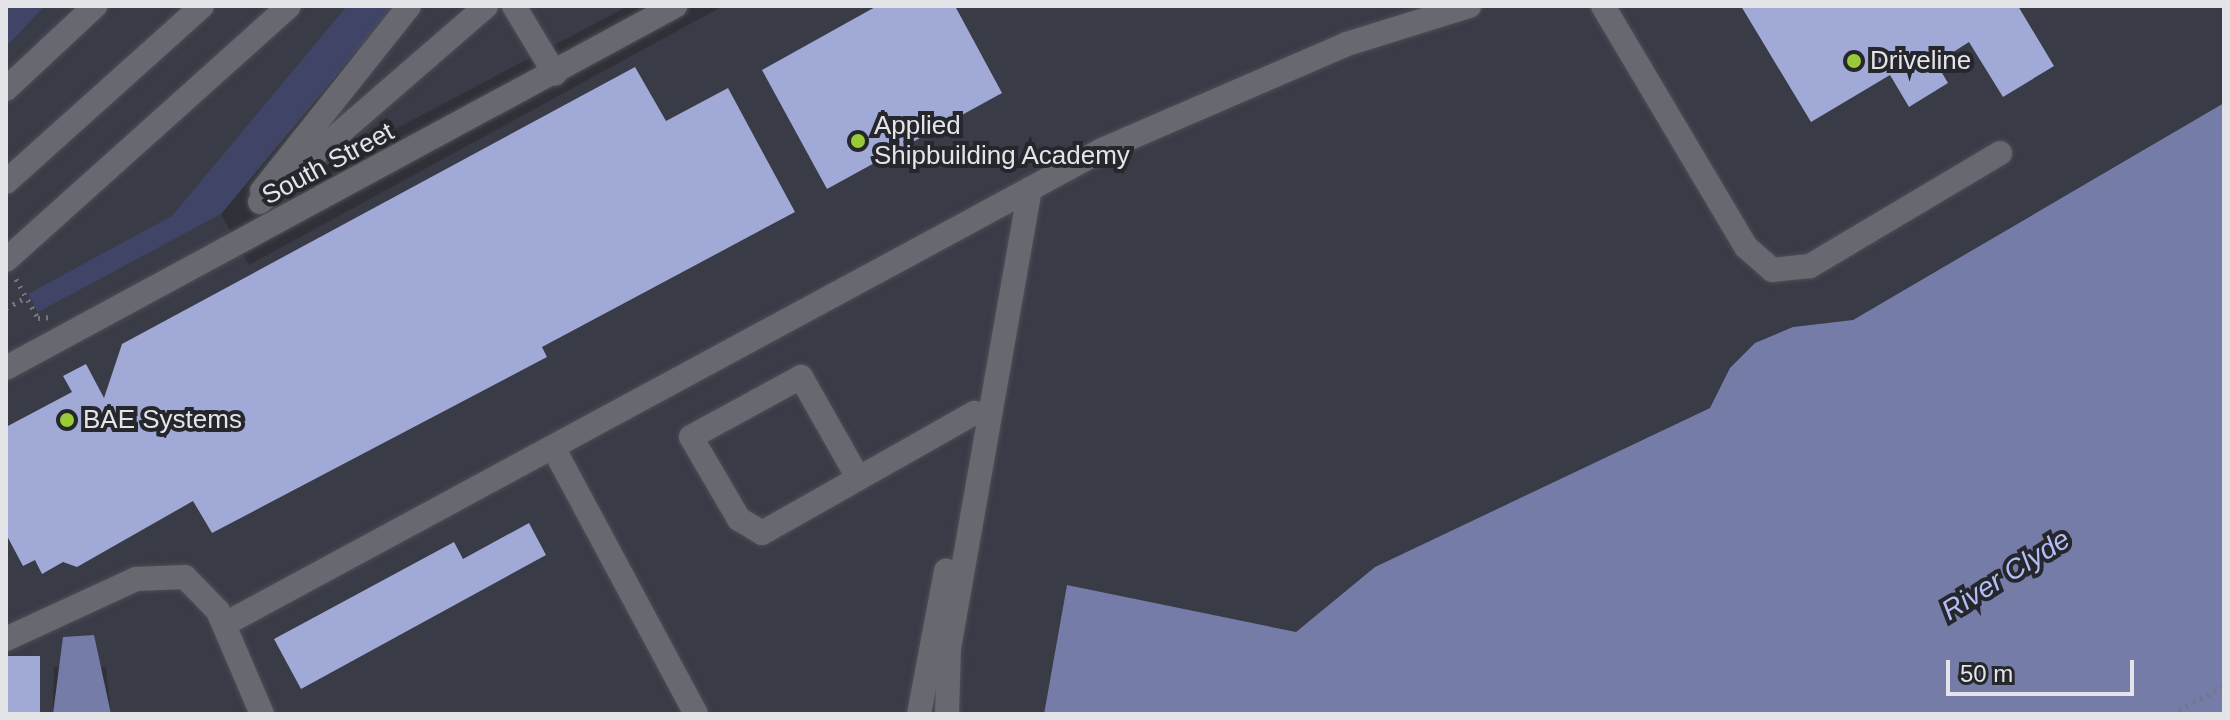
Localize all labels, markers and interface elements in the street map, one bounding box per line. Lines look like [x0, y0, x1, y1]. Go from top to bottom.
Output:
place label: Driveline [1870, 45, 1971, 77]
marker: Driveline [1845, 52, 1863, 70]
place label: Applied Shipbuilding Academy [874, 110, 1131, 172]
street label: South Street [257, 116, 399, 212]
marker: Applied Shipbuilding Academy [849, 132, 867, 150]
place label: BAE Systems [83, 404, 242, 436]
marker: BAE Systems [58, 411, 76, 429]
water label: River Clyde [1936, 522, 2076, 628]
scale bar [1950, 644, 2138, 694]
text: 50 m [1960, 660, 2013, 687]

